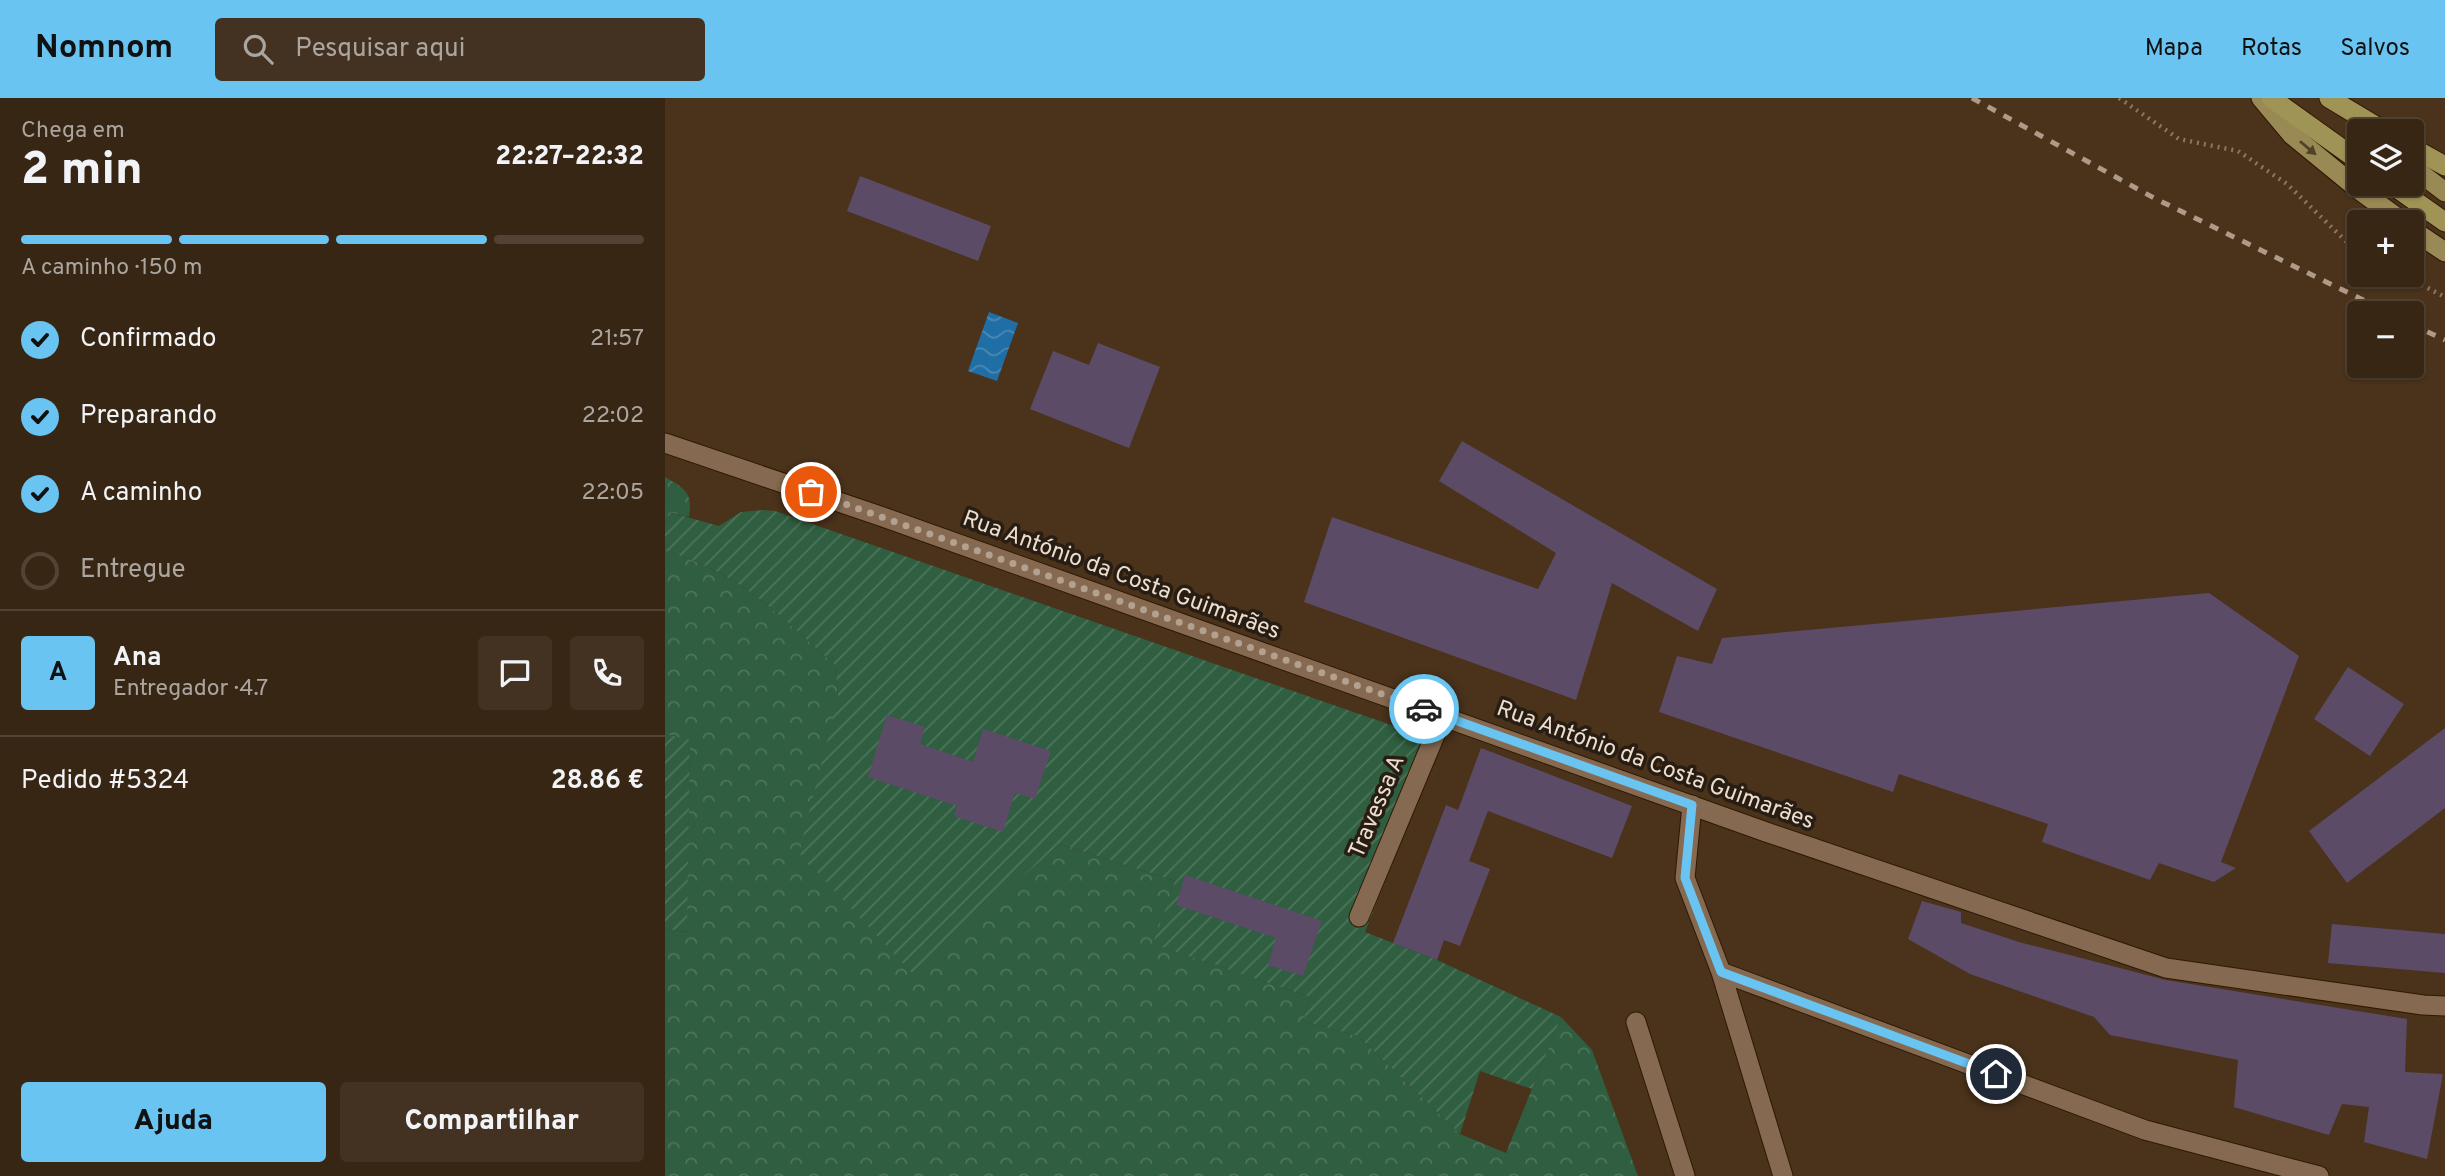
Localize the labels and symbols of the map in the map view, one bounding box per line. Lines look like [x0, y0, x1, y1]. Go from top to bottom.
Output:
one-way arrow [2299, 140, 2317, 155]
pin [781, 462, 841, 522]
street label: Rua António da Costa Guimarães [958, 505, 1284, 647]
courier [1389, 674, 1459, 744]
street label: Rua António da Costa Guimarães [1492, 695, 1818, 837]
street label: Travessa A [1343, 751, 1413, 863]
pin [1966, 1044, 2026, 1104]

